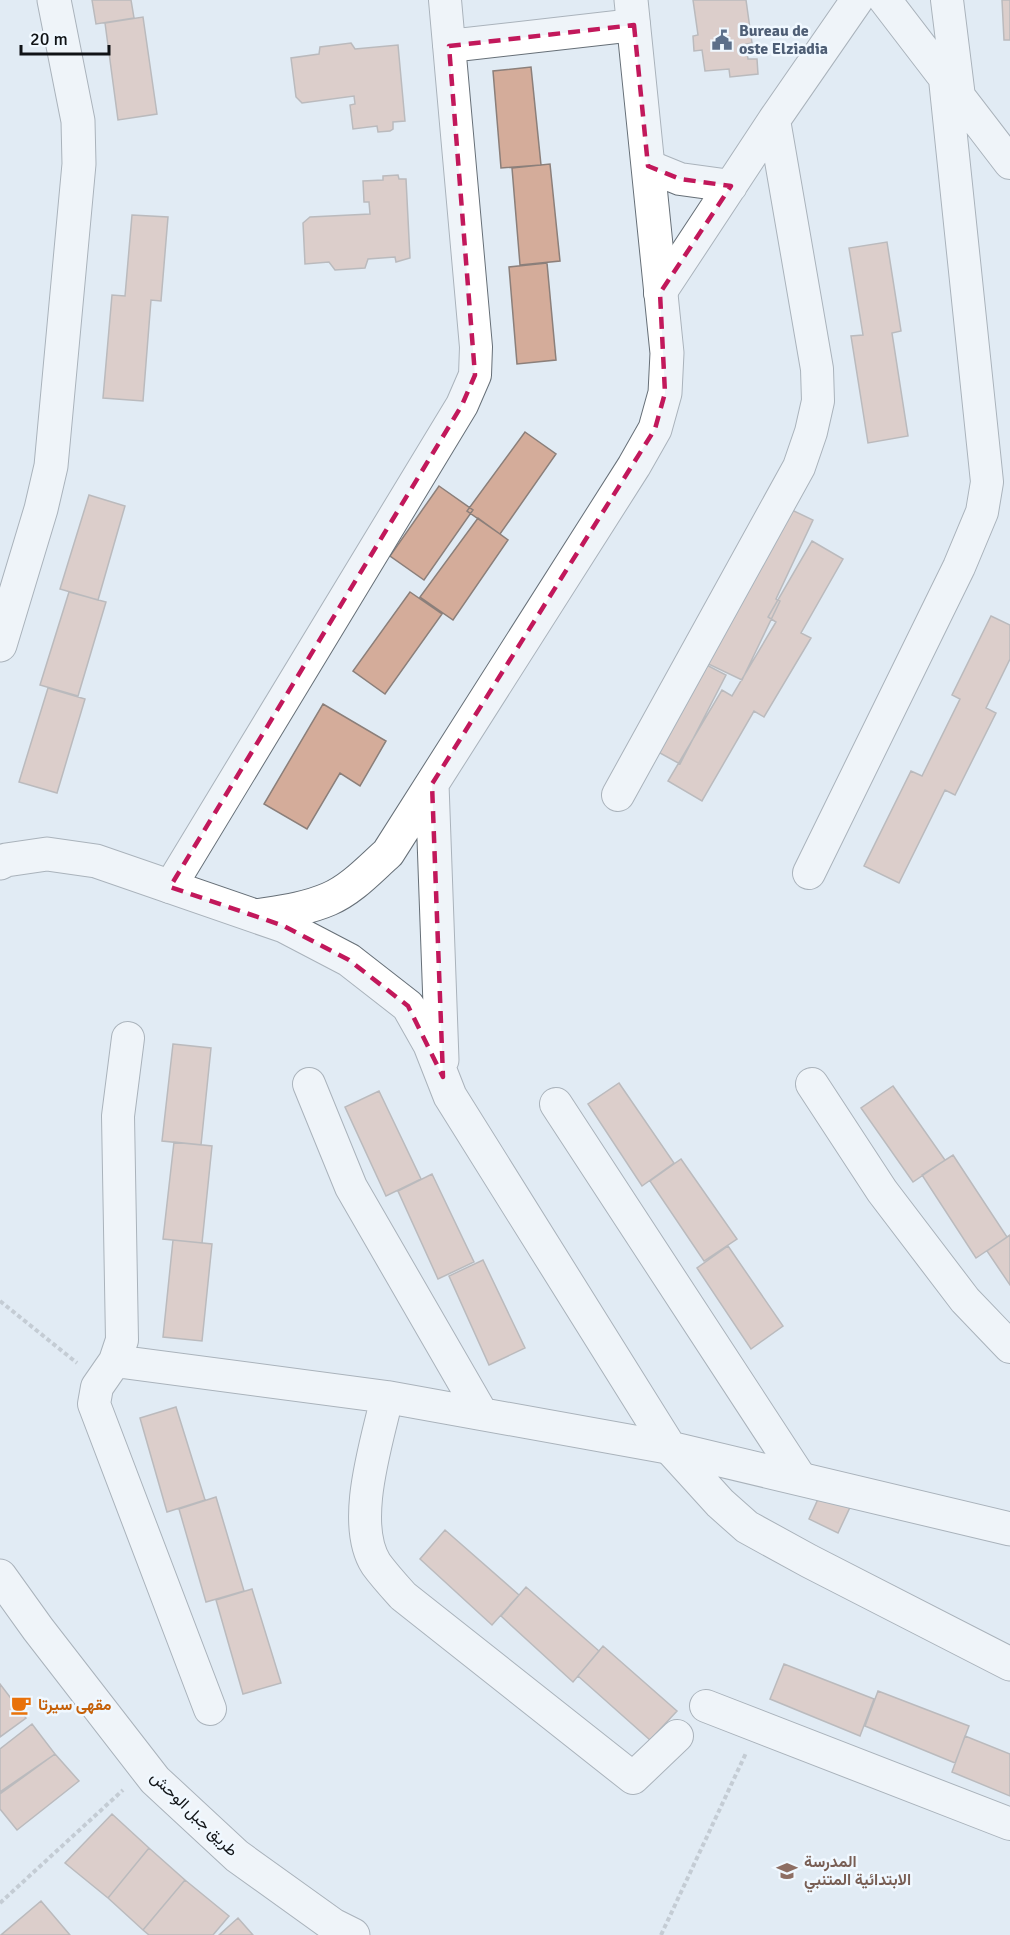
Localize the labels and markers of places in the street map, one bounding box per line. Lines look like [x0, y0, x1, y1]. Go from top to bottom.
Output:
place label: Bureau de oste Elziadia [739, 21, 828, 59]
public building icon: Bureau de oste Elziadia [710, 28, 734, 52]
cafe icon: مقهى سيرتا [9, 1693, 33, 1717]
place label: مقهى سيرتا [38, 1695, 112, 1715]
place label: المدرسة الابتدائية المتنبي [804, 1852, 911, 1893]
school or university icon: المدرسة الابتدائية المتنبي [775, 1859, 799, 1883]

